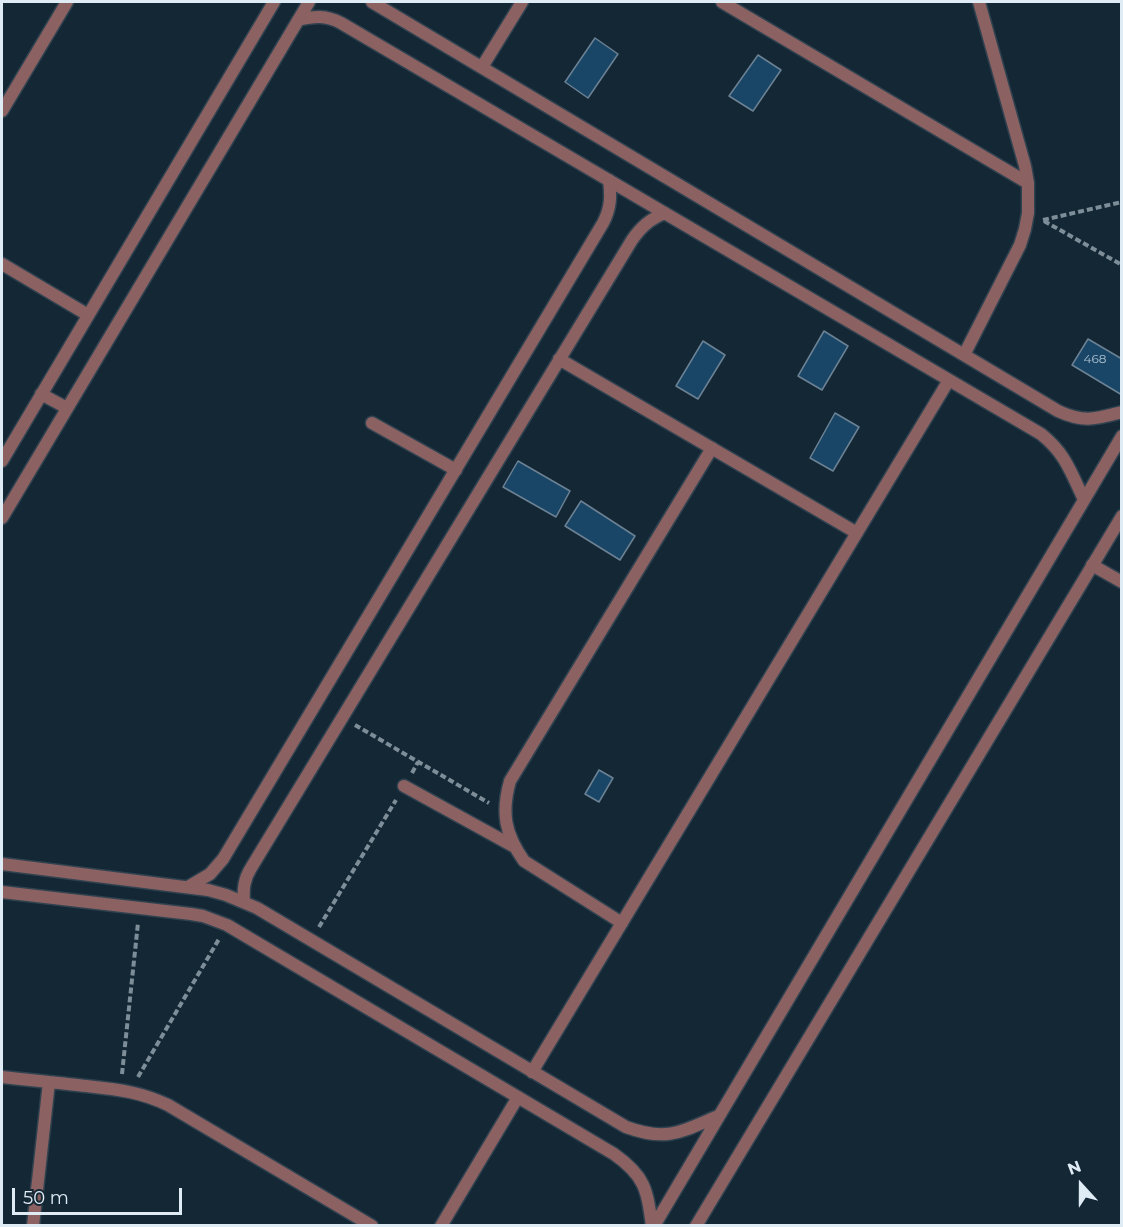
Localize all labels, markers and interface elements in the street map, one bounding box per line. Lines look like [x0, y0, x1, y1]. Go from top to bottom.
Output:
house number: 468 [1084, 352, 1106, 366]
north arrow [1051, 1155, 1111, 1215]
text: N [1065, 1157, 1084, 1179]
scale bar [15, 1176, 184, 1214]
text: 50 m [23, 1187, 69, 1209]

